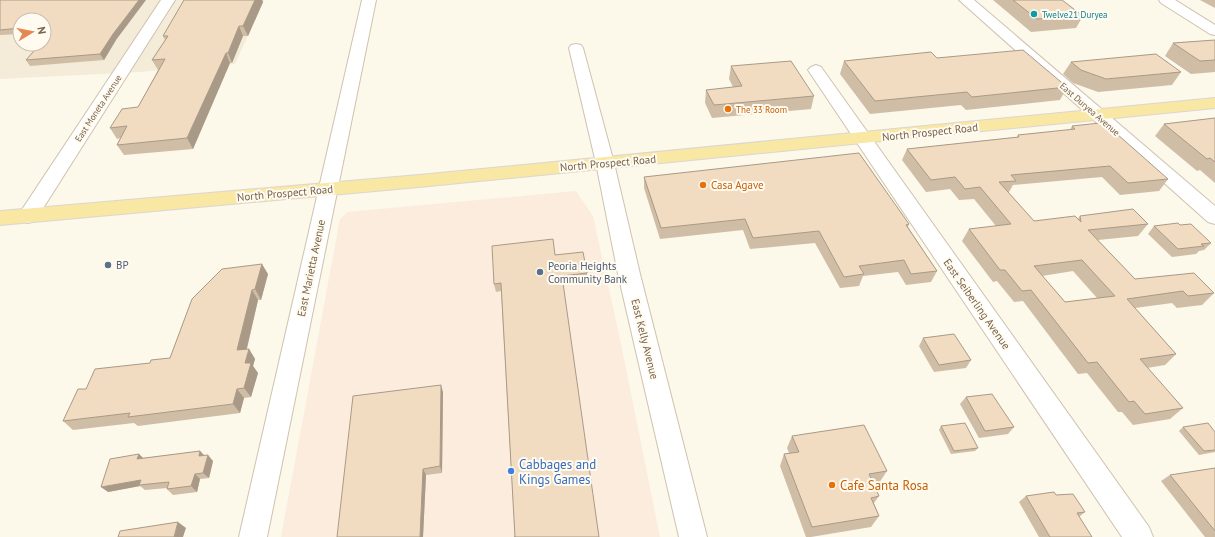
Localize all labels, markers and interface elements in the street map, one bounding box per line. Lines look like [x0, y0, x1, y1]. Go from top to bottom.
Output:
marker: Twelve21 Duryea [1029, 9, 1039, 19]
place label: Twelve21 Duryea [1042, 9, 1108, 20]
north arrow [12, 12, 52, 52]
text: N [34, 25, 49, 35]
street label: East Moneta Avenue [72, 72, 124, 144]
street label: East Duryea Avenue [1058, 80, 1122, 138]
marker: The 33 Room [723, 104, 733, 114]
place label: The 33 Room [736, 104, 787, 115]
street label: North Prospect Road [881, 120, 979, 144]
street label: North Prospect Road [559, 152, 657, 174]
place label: Casa Agave [711, 178, 764, 192]
marker: Casa Agave [698, 180, 708, 190]
street label: North Prospect Road [236, 182, 334, 204]
street label: East Marietta Avenue [294, 218, 328, 318]
street label: East Seiberling Avenue [940, 256, 1014, 352]
place label: BP [116, 258, 129, 272]
place label: Peoria Heights Community Bank [548, 259, 628, 286]
marker: BP [103, 260, 113, 270]
marker: Peoria Heights Community Bank [535, 267, 545, 277]
street label: East Kelly Avenue [628, 297, 662, 381]
place label: Cabbages and Kings Games [519, 456, 596, 488]
marker: Cabbages and Kings Games [506, 466, 516, 476]
place label: Cafe Santa Rosa [840, 477, 929, 494]
marker: Cafe Santa Rosa [827, 480, 837, 490]

